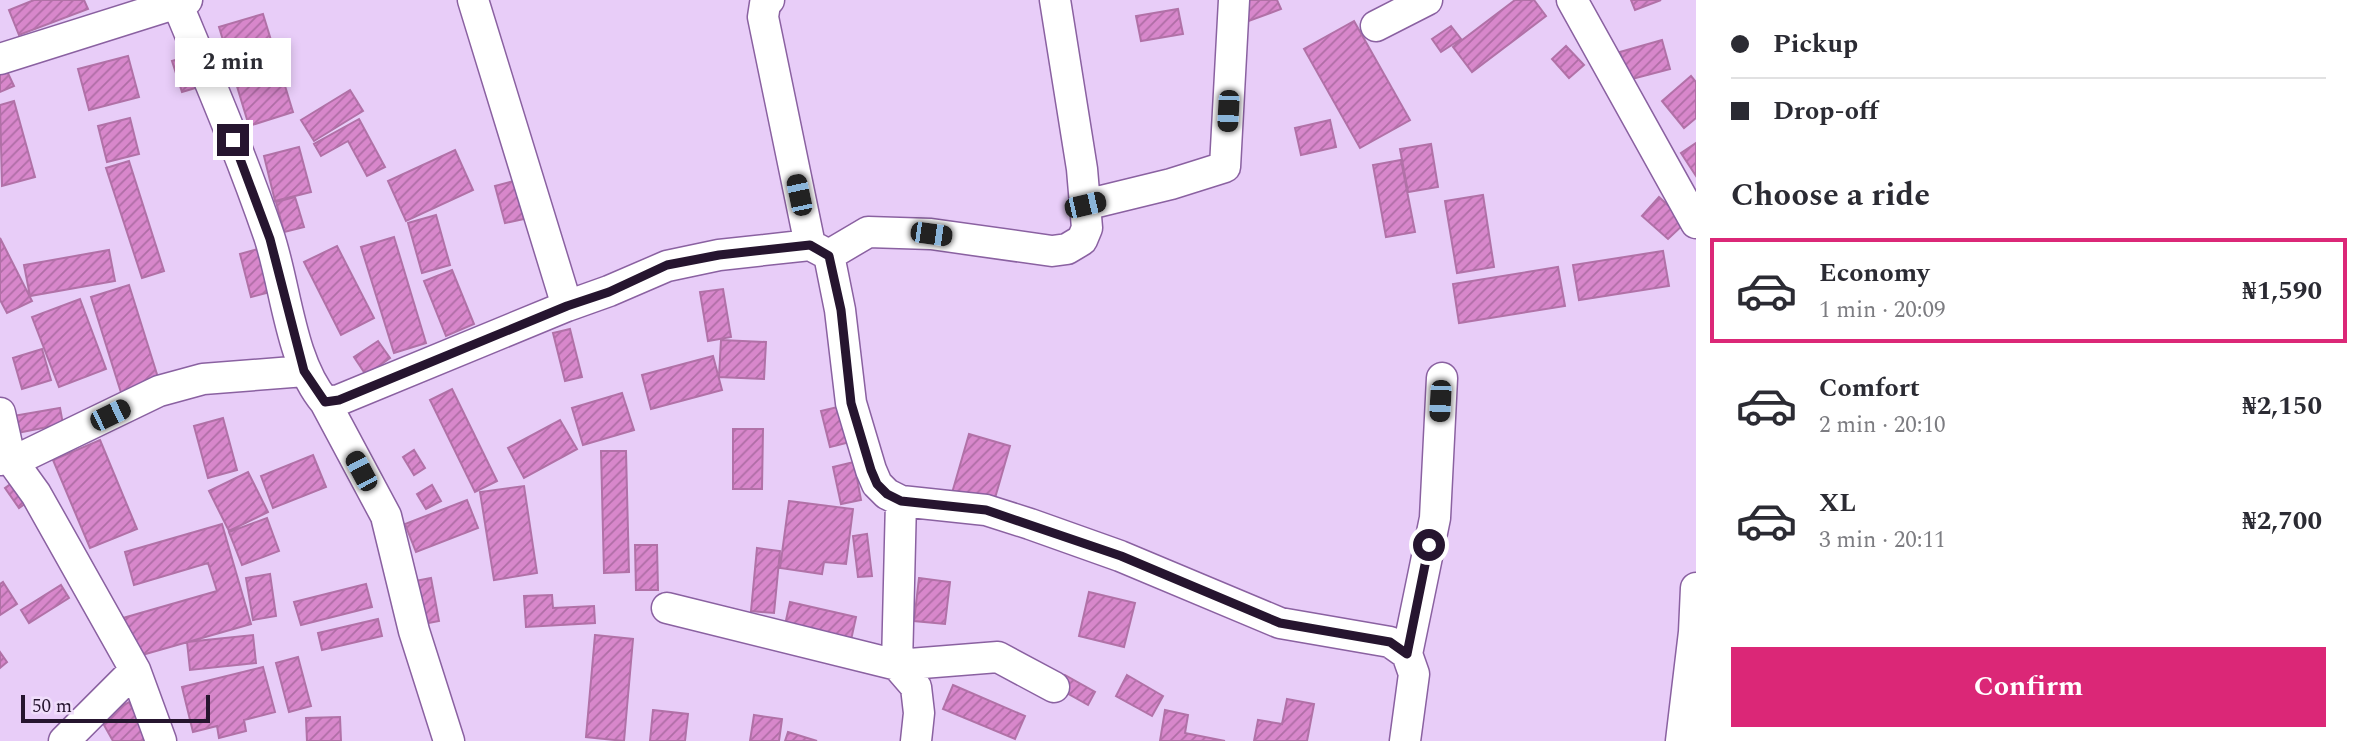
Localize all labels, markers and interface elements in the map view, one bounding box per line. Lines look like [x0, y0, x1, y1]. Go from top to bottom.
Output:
text: Pickup [1773, 24, 1858, 64]
callout: 2 min [175, 38, 291, 88]
text: 2 min [202, 45, 264, 80]
car [1217, 89, 1240, 133]
text: Drop-off [1773, 91, 1878, 131]
route end [217, 124, 249, 156]
text: Choose a ride [1731, 171, 1930, 220]
car [785, 172, 814, 218]
car [1063, 190, 1108, 220]
car [909, 221, 954, 247]
text: Economy [1819, 253, 1929, 293]
icon: car [1735, 259, 1798, 322]
text: ₦1,590 [2242, 271, 2322, 311]
text: 1 min · 20:09 [1819, 293, 1946, 328]
text: Comfort [1819, 368, 1920, 408]
icon: car [1735, 374, 1798, 437]
car [1429, 379, 1452, 423]
text: ₦2,150 [2242, 386, 2322, 426]
car [87, 396, 134, 434]
text: 2 min · 20:10 [1819, 408, 1946, 443]
car [342, 448, 381, 494]
text: XL [1819, 483, 1856, 523]
icon: car [1735, 489, 1798, 552]
text: ₦2,700 [2242, 501, 2322, 541]
text: 3 min · 20:11 [1819, 523, 1946, 558]
route start [1413, 529, 1445, 561]
button: Confirm [1731, 647, 2326, 727]
scale bar [21, 692, 210, 724]
text: 50 m [32, 692, 72, 721]

